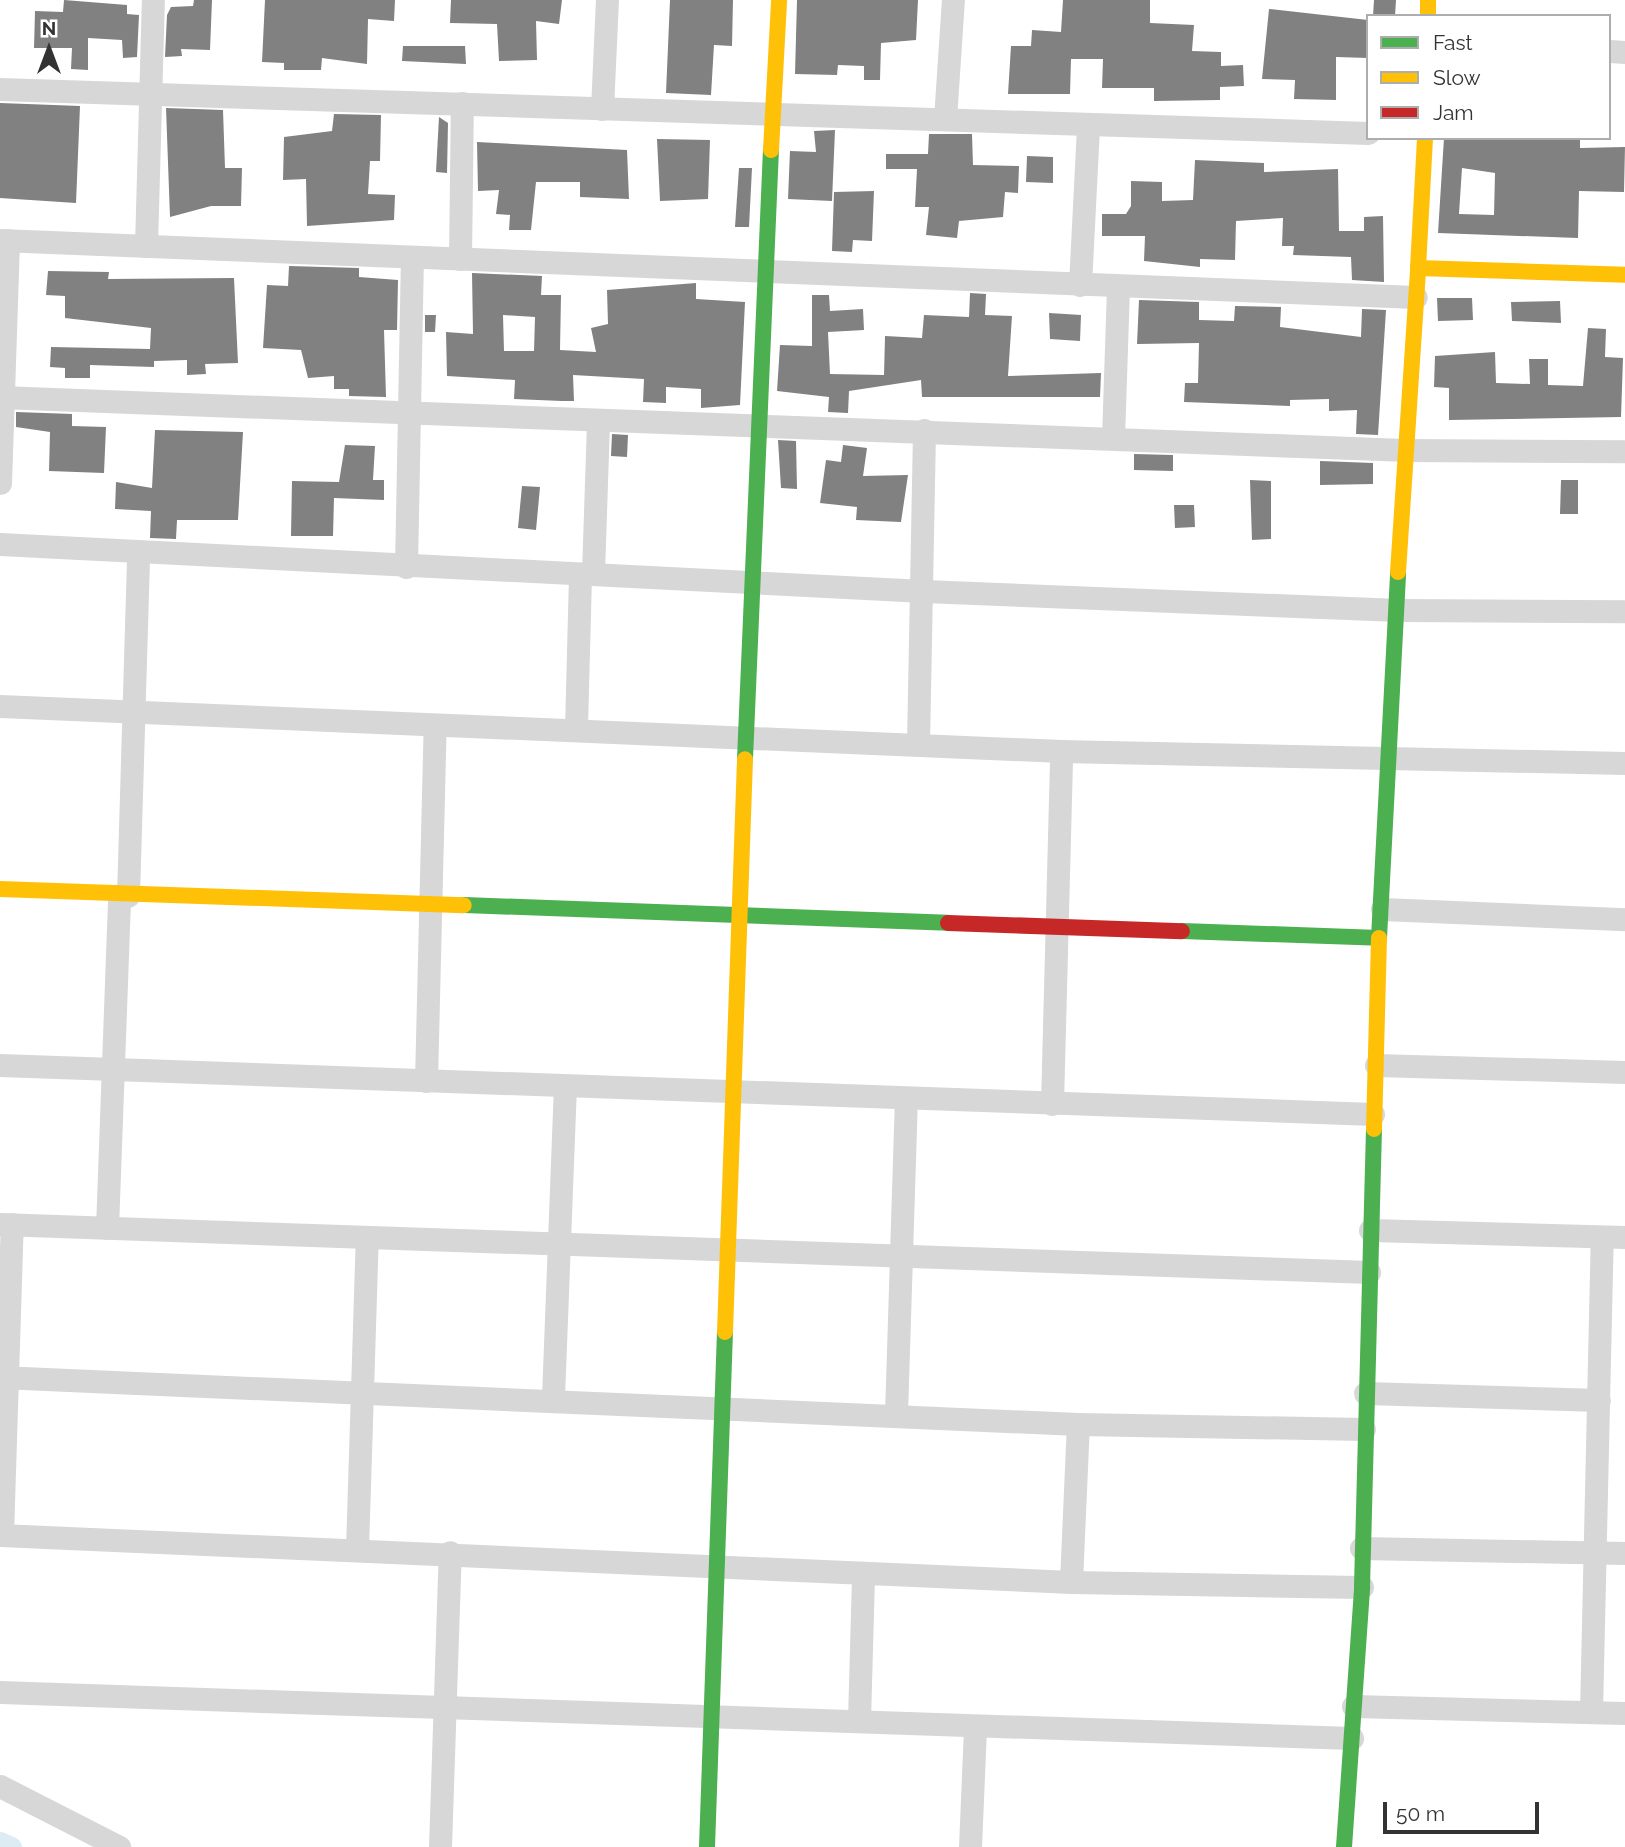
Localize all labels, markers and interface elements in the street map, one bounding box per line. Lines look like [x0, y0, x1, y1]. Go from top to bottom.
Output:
north arrow [14, 14, 84, 84]
legend [1366, 14, 1611, 140]
text: N [42, 17, 56, 39]
text: Fast [1433, 30, 1473, 55]
text: Slow [1433, 65, 1481, 90]
text: Jam [1433, 100, 1474, 125]
scale bar [1387, 1787, 1543, 1831]
text: 50 m [1396, 1801, 1445, 1826]

